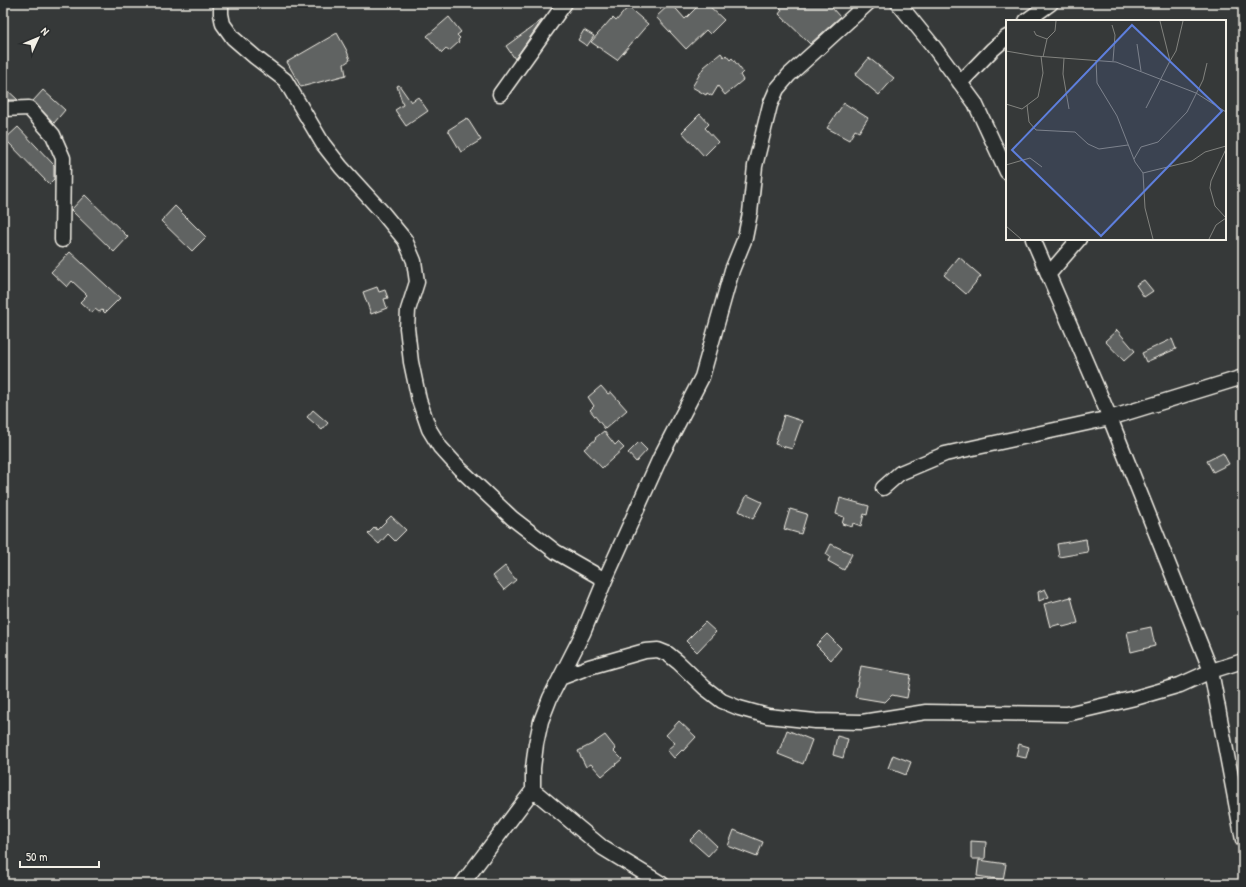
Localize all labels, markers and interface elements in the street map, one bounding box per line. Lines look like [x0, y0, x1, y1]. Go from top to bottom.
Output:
north arrow [18, 18, 58, 58]
inset map [1006, 20, 1226, 240]
text: N [38, 24, 52, 38]
scale bar [20, 843, 99, 869]
text: 50 m [26, 848, 47, 865]

